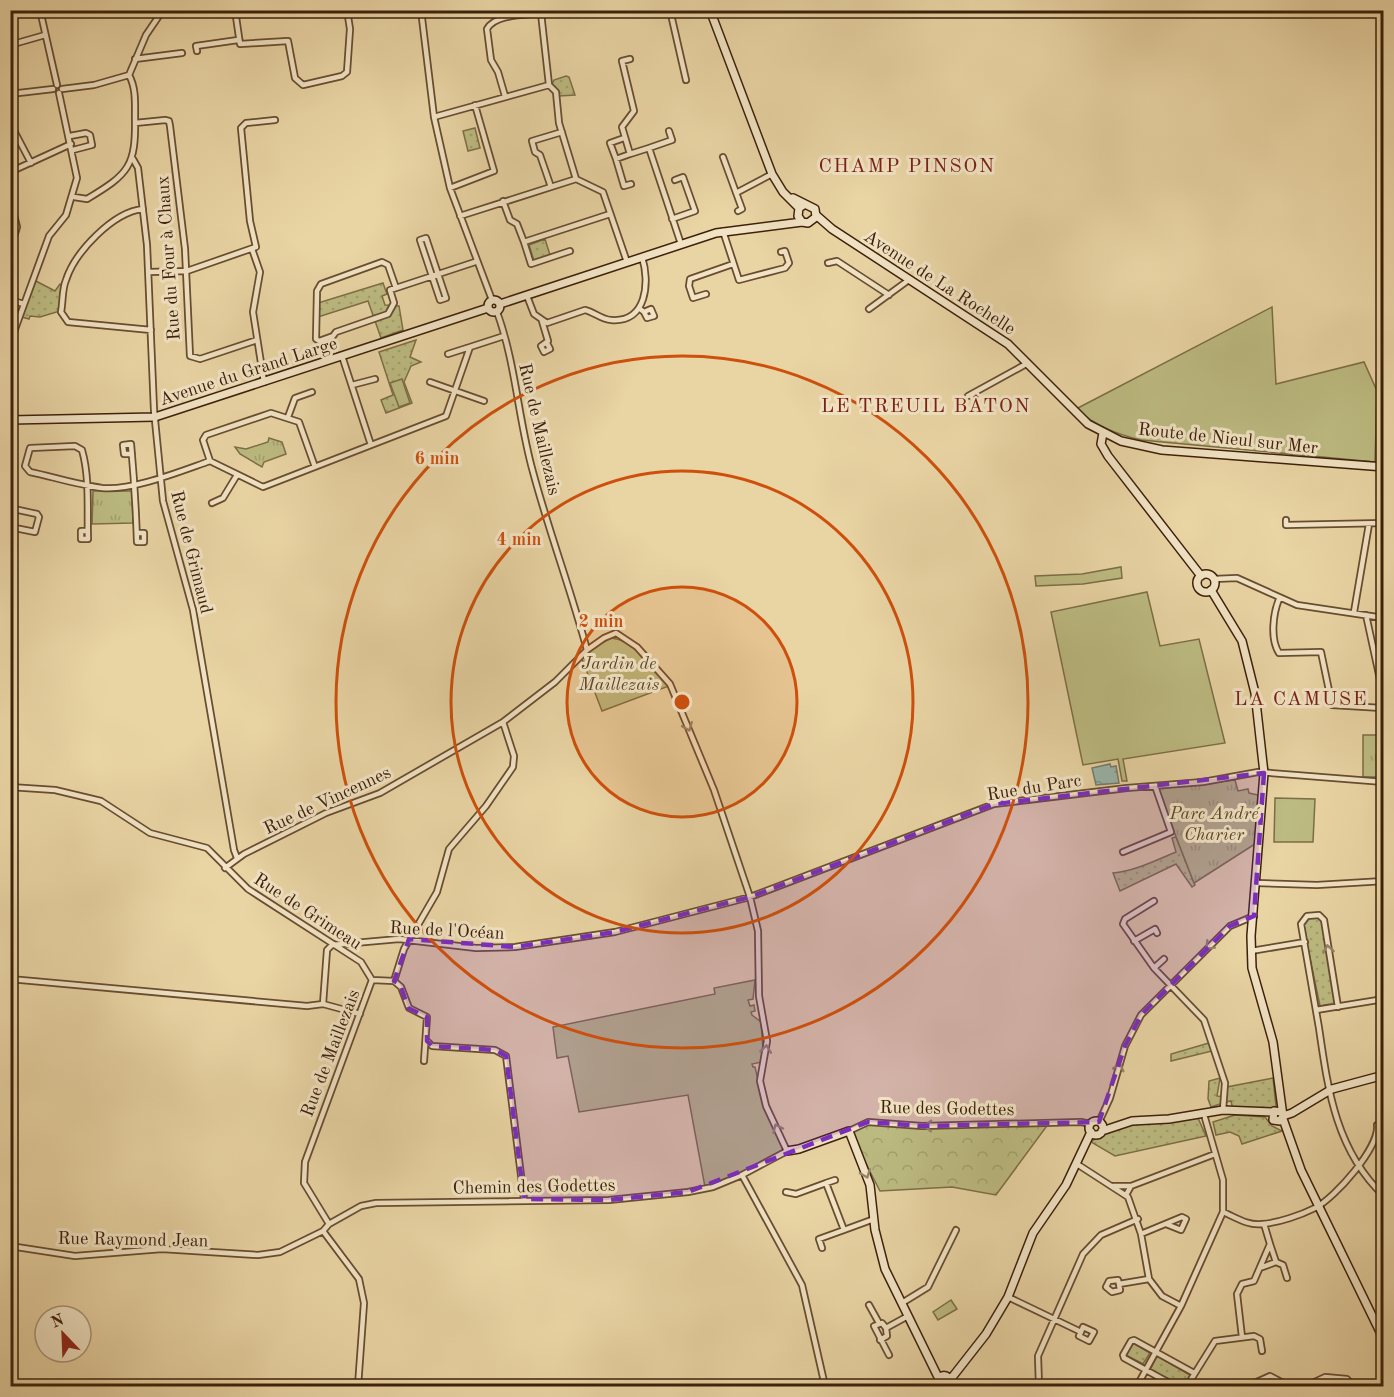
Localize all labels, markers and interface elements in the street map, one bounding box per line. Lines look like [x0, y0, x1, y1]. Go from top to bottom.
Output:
district label: CHAMP PINSON [818, 157, 996, 177]
street label: Rue du Four à Chaux [154, 175, 184, 341]
street label: Avenue de La Rochelle [860, 227, 1018, 338]
street label: Avenue du Grand Large [157, 335, 340, 409]
street label: Rue de Maillezais [515, 361, 563, 497]
district label: LE TREUIL BÂTON [821, 394, 1031, 417]
street label: Route de Nieul sur Mer [1137, 421, 1319, 457]
text: 6 min [414, 450, 460, 468]
street label: Rue de Grimaud [167, 489, 215, 616]
text: 4 min [496, 531, 542, 549]
text: 2 min [578, 613, 624, 631]
park label: Jardin de Maillezais [578, 655, 660, 694]
district label: LA CAMUSE [1234, 690, 1368, 710]
centre of rings [672, 692, 692, 712]
one-way arrow [681, 721, 693, 732]
street label: Rue de Vincennes [261, 764, 394, 838]
street label: Rue du Parc [986, 772, 1083, 804]
park label: Parc André Charier [1168, 805, 1260, 844]
street label: Rue de Grimeau [250, 870, 365, 954]
street label: Rue de l'Océan [389, 919, 505, 943]
one-way arrow [1206, 939, 1216, 950]
one-way arrow [1323, 944, 1335, 953]
street label: Rue de Maillezais [298, 987, 364, 1120]
one-way arrow [759, 1044, 771, 1054]
one-way arrow [1111, 1062, 1124, 1072]
street label: Rue des Godettes [880, 1099, 1015, 1119]
one-way arrow [924, 1120, 933, 1132]
one-way arrow [772, 1124, 784, 1135]
one-way arrow [859, 1168, 871, 1179]
street label: Chemin des Godettes [452, 1177, 616, 1197]
street label: Rue Raymond Jean [57, 1230, 209, 1250]
north arrow [33, 1304, 93, 1364]
text: N [49, 1312, 67, 1332]

